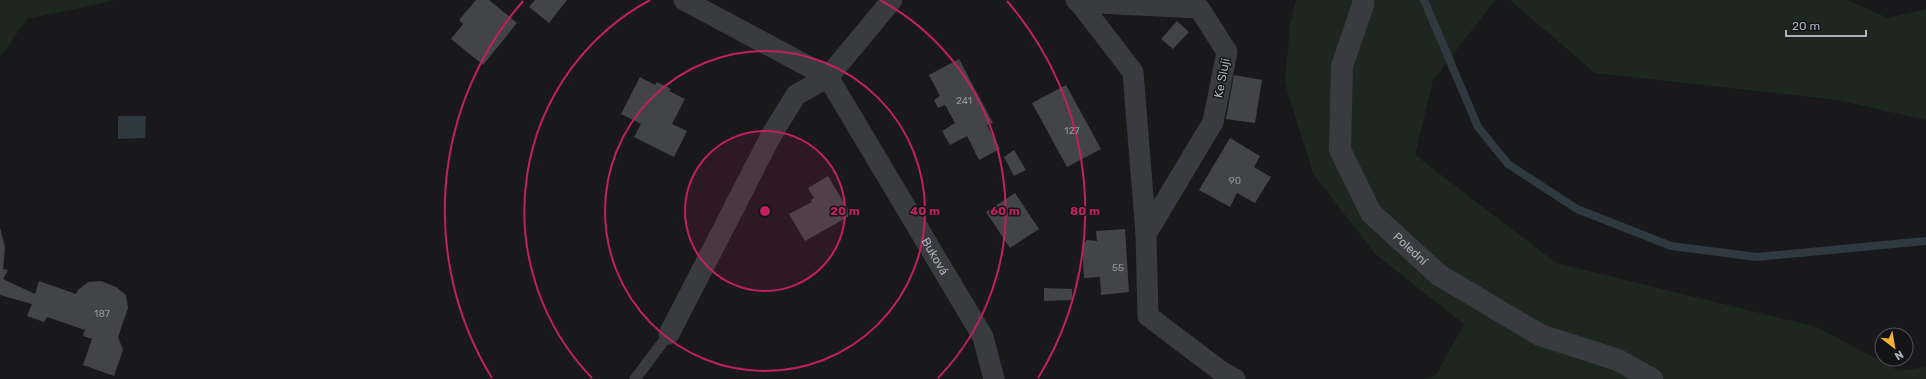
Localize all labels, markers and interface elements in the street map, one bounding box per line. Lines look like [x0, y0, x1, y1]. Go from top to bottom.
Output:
scale bar [1786, 12, 1866, 38]
text: 20 m [1792, 19, 1820, 33]
street label: Ke Sluji [1211, 57, 1233, 99]
house number: 241 [956, 95, 972, 107]
house number: 127 [1064, 125, 1080, 137]
house number: 90 [1229, 175, 1241, 187]
centre of rings [758, 204, 772, 218]
text: 20 m [830, 204, 860, 218]
text: 40 m [910, 204, 940, 218]
text: 60 m [990, 204, 1020, 218]
text: 80 m [1070, 204, 1100, 218]
street label: Polední [1390, 230, 1431, 269]
street label: Buková [918, 235, 951, 277]
house number: 55 [1112, 262, 1124, 274]
house number: 187 [94, 308, 110, 320]
north arrow [1874, 327, 1914, 367]
text: N [1892, 348, 1906, 363]

